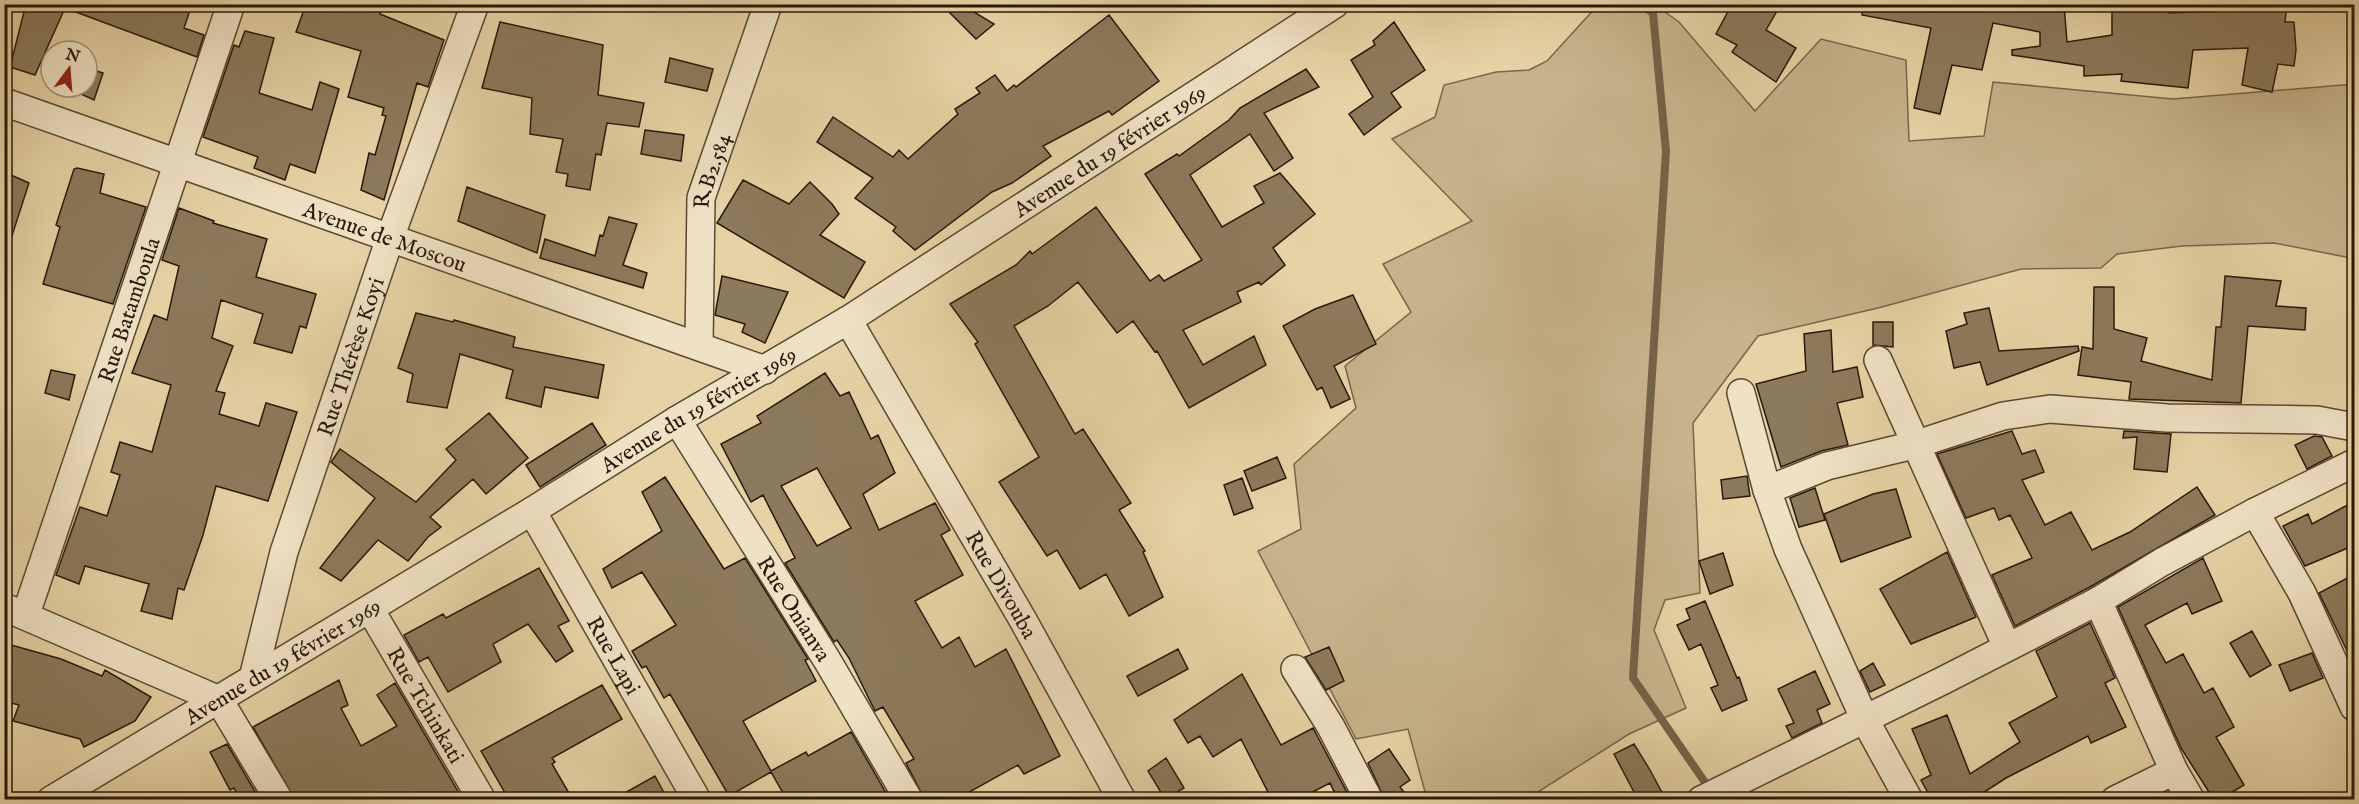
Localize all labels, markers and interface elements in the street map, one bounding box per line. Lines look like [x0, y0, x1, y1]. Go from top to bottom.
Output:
north arrow [39, 39, 99, 99]
text: N [62, 45, 82, 68]
street label: Avenue du 19 février 1969 [1008, 79, 1212, 225]
street label: R.B2.584 [689, 129, 738, 209]
street label: Avenue de Moscou [298, 196, 470, 280]
street label: Rue Batamboula [93, 234, 168, 387]
street label: Rue Thérèse Koyi [312, 274, 392, 440]
street label: Avenue du 19 février 1969 [595, 341, 802, 481]
street label: Rue Divouba [958, 526, 1043, 645]
street label: Rue Onianva [750, 551, 837, 668]
street label: Avenue du 19 février 1969 [179, 593, 387, 733]
street label: Rue Lapi [579, 612, 646, 700]
street label: Rue Tchinkati [379, 642, 470, 769]

